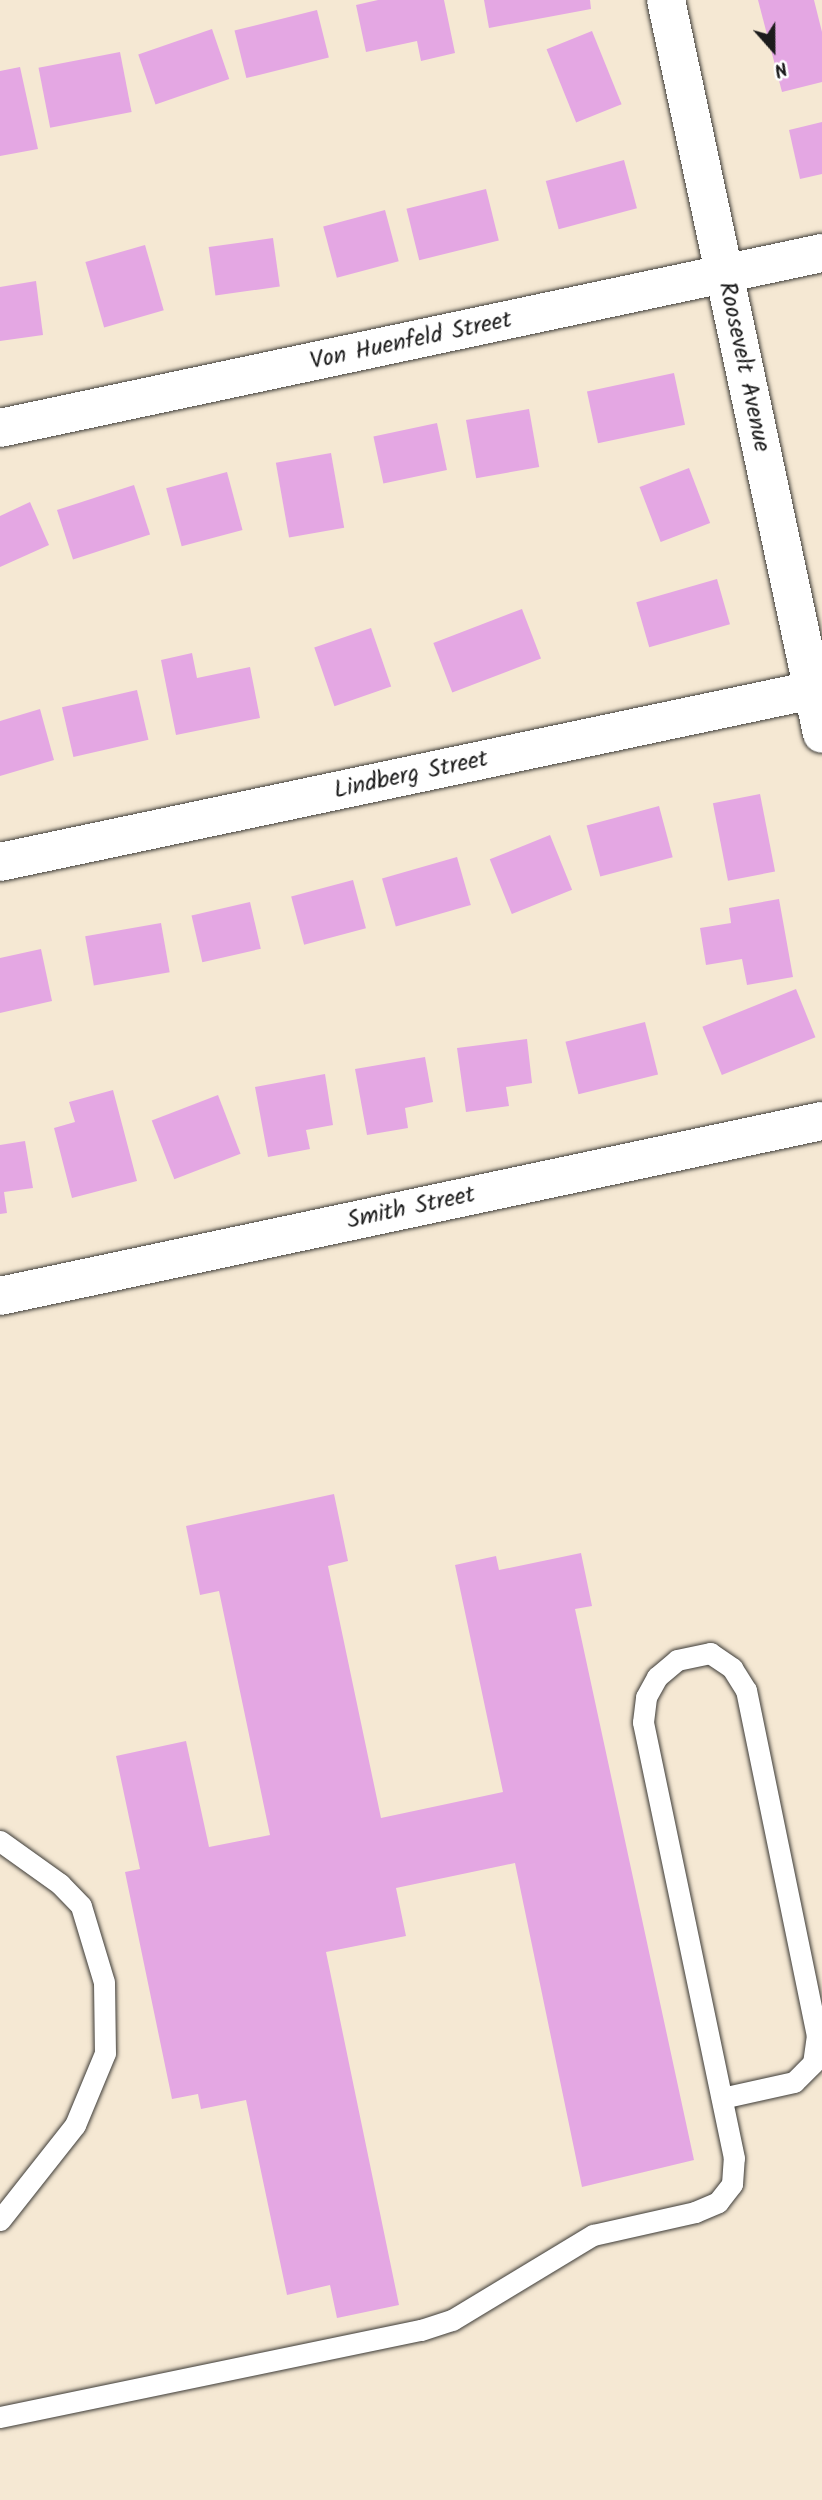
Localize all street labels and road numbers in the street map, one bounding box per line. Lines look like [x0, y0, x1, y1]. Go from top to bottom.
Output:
street label: Roosevelt Avenue [712, 279, 776, 455]
street label: Von Huenfeld Street [308, 306, 514, 376]
street label: Lindberg Street [331, 745, 491, 805]
street label: Smith Street [344, 1180, 478, 1236]

